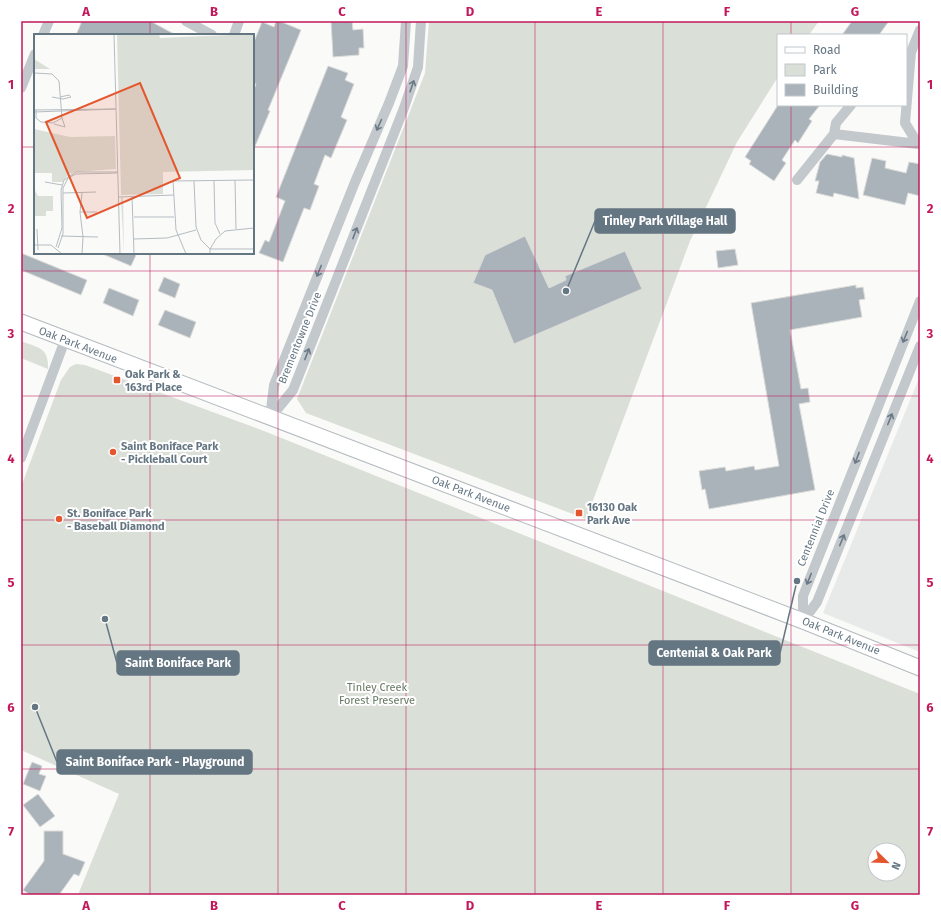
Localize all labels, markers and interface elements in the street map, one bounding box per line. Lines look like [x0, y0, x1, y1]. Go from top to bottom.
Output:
text: A [81, 4, 90, 19]
text: B [210, 4, 218, 19]
text: C [338, 4, 346, 19]
text: D [466, 4, 475, 19]
text: E [596, 4, 603, 19]
text: F [724, 4, 731, 19]
text: G [851, 4, 859, 19]
inset map [34, 34, 254, 254]
legend [777, 34, 907, 106]
text: Road [813, 43, 841, 57]
text: Park [813, 63, 837, 77]
text: 1 [8, 77, 14, 92]
text: 1 [927, 77, 933, 92]
one-way arrow [409, 79, 416, 92]
text: Building [813, 83, 859, 97]
one-way arrow [375, 119, 383, 131]
text: 2 [8, 201, 15, 216]
text: 2 [927, 201, 934, 216]
callout: Tinley Park Village Hall [595, 209, 735, 233]
text: Tinley Park Village Hall [603, 214, 728, 228]
one-way arrow [351, 227, 359, 239]
one-way arrow [315, 265, 322, 277]
street label: Brementowne Drive [276, 290, 324, 386]
street label: Oak Park Avenue [37, 324, 119, 366]
text: 3 [7, 326, 15, 341]
text: 3 [926, 326, 934, 341]
one-way arrow [901, 331, 909, 343]
one-way arrow [304, 348, 311, 360]
place label: Oak Park & 163rd Place [125, 368, 182, 394]
marker: Oak Park & 163rd Place [112, 375, 122, 385]
one-way arrow [887, 413, 895, 425]
place label: Saint Boniface Park - Pickleball Court [121, 440, 219, 466]
marker: Saint Boniface Park - Pickleball Court [108, 447, 118, 457]
text: 4 [7, 451, 15, 466]
text: 4 [926, 451, 934, 466]
one-way arrow [853, 452, 860, 464]
street label: Oak Park Avenue [430, 473, 512, 515]
street label: Centennial Drive [795, 488, 837, 568]
place label: 16130 Oak Park Ave [587, 501, 638, 527]
place label: St. Boniface Park - Baseball Diamond [67, 507, 165, 533]
marker: 16130 Oak Park Ave [574, 508, 584, 518]
marker: St. Boniface Park - Baseball Diamond [54, 514, 64, 524]
one-way arrow [839, 534, 847, 546]
one-way arrow [805, 573, 813, 585]
text: 5 [8, 575, 15, 590]
text: 5 [927, 575, 934, 590]
street label: Oak Park Avenue [800, 614, 882, 658]
callout: Centenial & Oak Park [649, 641, 780, 665]
text: Centenial & Oak Park [656, 646, 772, 660]
callout: Saint Boniface Park [117, 651, 239, 675]
text: Saint Boniface Park [125, 656, 231, 670]
park label: Tinley Creek Forest Preserve [339, 681, 415, 707]
text: 6 [7, 700, 15, 715]
text: 6 [926, 700, 934, 715]
callout: Saint Boniface Park - Playground [57, 750, 252, 774]
text: Saint Boniface Park - Playground [66, 755, 244, 769]
text: 7 [8, 824, 14, 839]
text: 7 [927, 824, 933, 839]
north arrow [867, 842, 907, 882]
text: N [888, 860, 903, 872]
text: A [81, 898, 90, 913]
text: B [210, 898, 218, 913]
text: C [338, 898, 346, 913]
text: D [466, 898, 475, 913]
text: E [596, 898, 603, 913]
text: F [724, 898, 731, 913]
text: G [851, 898, 859, 913]

